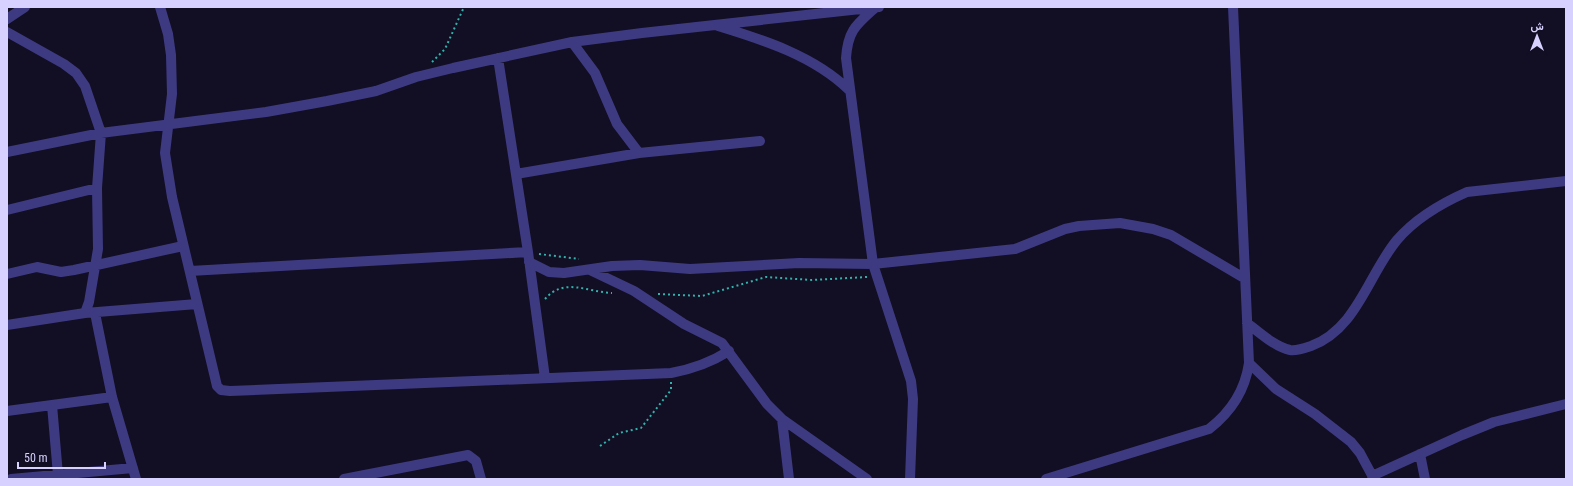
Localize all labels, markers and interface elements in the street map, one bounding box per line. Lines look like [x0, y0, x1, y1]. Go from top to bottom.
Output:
north arrow [1517, 16, 1557, 56]
text: ش [1530, 20, 1544, 33]
scale bar [18, 444, 105, 470]
text: 50 m [24, 451, 48, 465]

